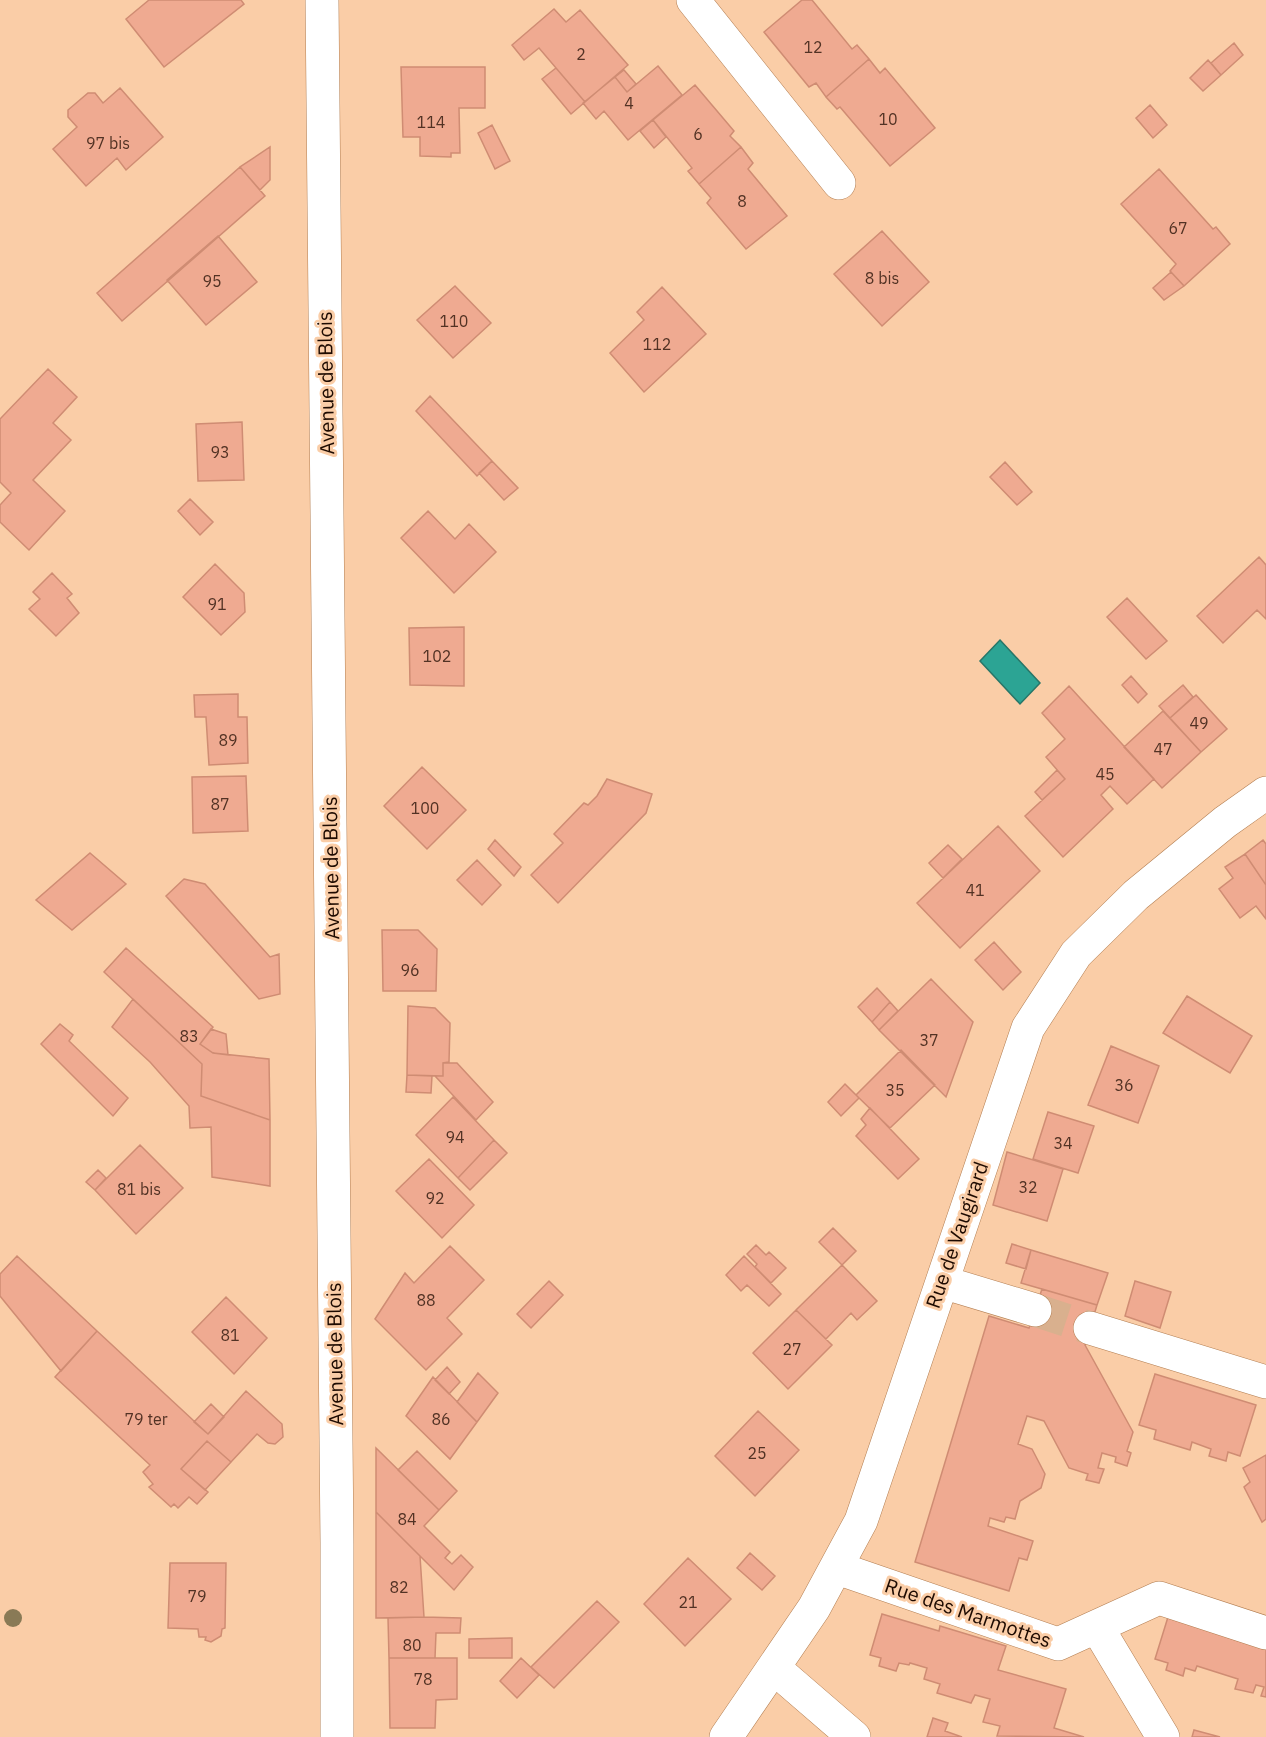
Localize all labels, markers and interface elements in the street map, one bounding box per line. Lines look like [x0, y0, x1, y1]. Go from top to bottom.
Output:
house number: 12 [803, 37, 823, 57]
house number: 2 [576, 44, 586, 64]
house number: 4 [624, 93, 634, 113]
house number: 10 [878, 109, 898, 129]
house number: 114 [417, 112, 445, 132]
house number: 6 [693, 124, 703, 144]
house number: 97 bis [86, 133, 130, 153]
house number: 8 [737, 191, 747, 211]
house number: 67 [1168, 218, 1188, 238]
house number: 8 bis [865, 268, 899, 288]
house number: 95 [202, 271, 222, 291]
street label: Avenue de Blois [311, 311, 340, 455]
house number: 110 [440, 311, 468, 331]
house number: 112 [643, 334, 671, 354]
house number: 93 [210, 442, 230, 462]
house number: 91 [207, 594, 227, 614]
house number: 102 [423, 646, 451, 666]
house number: 49 [1189, 713, 1209, 733]
house number: 89 [218, 730, 238, 750]
house number: 47 [1153, 739, 1173, 759]
house number: 45 [1095, 764, 1115, 784]
house number: 87 [210, 794, 230, 814]
street label: Avenue de Blois [316, 796, 345, 940]
house number: 100 [411, 798, 439, 818]
house number: 41 [965, 880, 985, 900]
house number: 96 [400, 960, 420, 980]
house number: 83 [179, 1026, 199, 1046]
house number: 37 [919, 1030, 939, 1050]
house number: 36 [1114, 1075, 1134, 1095]
house number: 35 [885, 1080, 905, 1100]
house number: 94 [445, 1127, 465, 1147]
house number: 34 [1053, 1133, 1073, 1153]
street label: Rue de Vaugirard [919, 1158, 994, 1312]
house number: 32 [1018, 1177, 1038, 1197]
house number: 81 bis [117, 1179, 161, 1199]
house number: 92 [425, 1188, 445, 1208]
street label: Avenue de Blois [320, 1282, 349, 1426]
house number: 88 [416, 1290, 436, 1310]
house number: 81 [220, 1325, 240, 1345]
house number: 27 [782, 1339, 802, 1359]
house number: 79 ter [124, 1409, 168, 1429]
house number: 86 [431, 1409, 451, 1429]
house number: 25 [747, 1443, 767, 1463]
house number: 84 [397, 1509, 417, 1529]
street label: Rue des Marmottes [881, 1571, 1055, 1654]
house number: 82 [389, 1577, 409, 1597]
house number: 79 [187, 1586, 207, 1606]
house number: 21 [678, 1592, 698, 1612]
house number: 80 [402, 1635, 422, 1655]
house number: 78 [413, 1669, 433, 1689]

